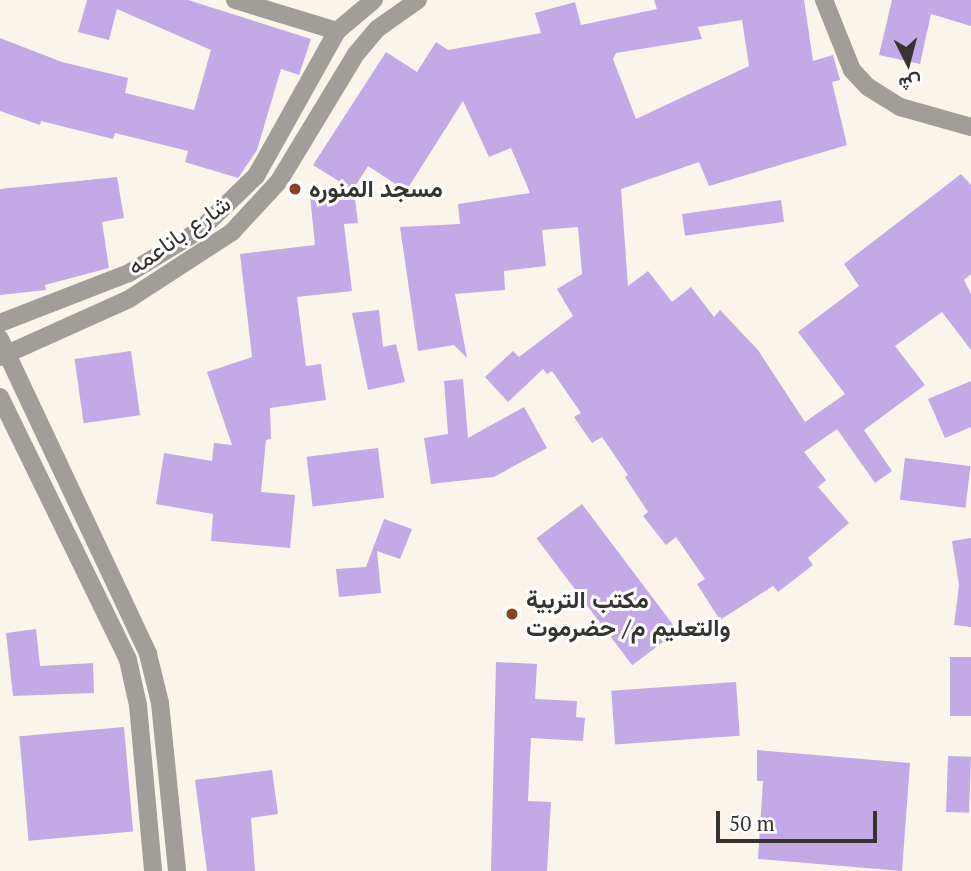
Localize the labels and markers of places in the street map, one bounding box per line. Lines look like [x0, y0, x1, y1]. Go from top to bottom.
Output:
place label: مسجد المنوره [309, 175, 443, 203]
marker: مسجد المنوره [287, 181, 303, 197]
place label: مكتب التربية والتعليم م/ حضرموت [526, 586, 731, 642]
marker: مكتب التربية والتعليم م/ حضرموت [504, 606, 520, 622]

